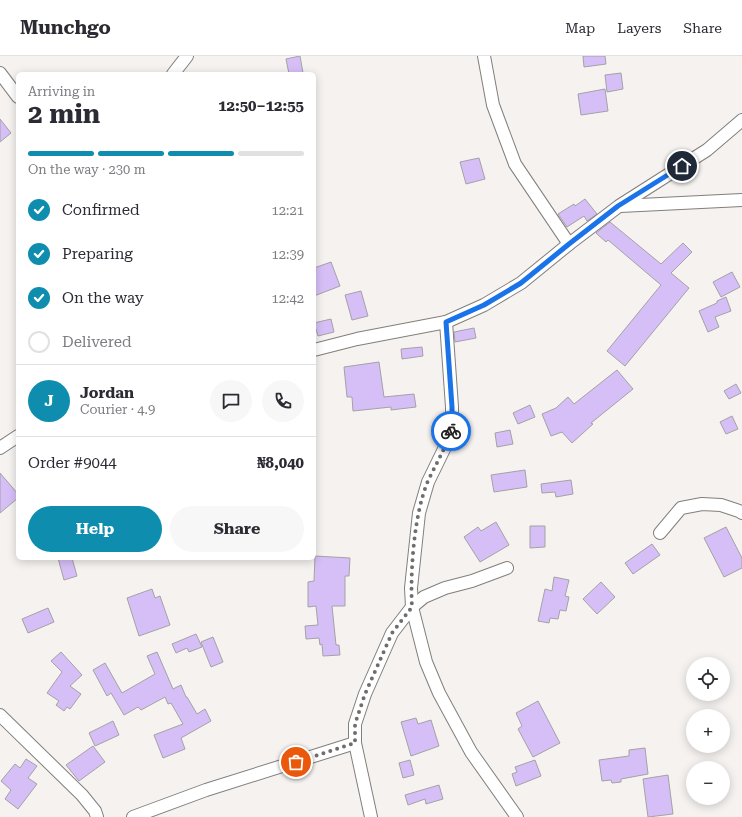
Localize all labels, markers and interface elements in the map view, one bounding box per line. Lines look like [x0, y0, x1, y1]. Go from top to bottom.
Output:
text: Munchgo [20, 16, 111, 39]
text: Map [565, 20, 595, 36]
text: Layers [617, 20, 661, 36]
text: Share [683, 20, 722, 36]
text: Arriving in [28, 84, 95, 99]
text: 12:50–12:55 [218, 97, 304, 115]
text: 2 min [28, 99, 100, 129]
pin [665, 149, 699, 183]
icon: home [671, 155, 693, 177]
text: On the way · 230 m [28, 162, 145, 177]
icon: check [28, 199, 50, 221]
text: Confirmed [62, 201, 140, 219]
text: 12:21 [272, 203, 304, 218]
icon: check [28, 243, 50, 265]
text: Preparing [62, 245, 133, 263]
text: 12:39 [272, 247, 304, 262]
icon: check [28, 287, 50, 309]
text: On the way [62, 289, 144, 307]
text: 12:42 [272, 291, 304, 306]
text: Delivered [62, 333, 132, 351]
button: chat [210, 380, 252, 422]
button: phone [262, 380, 304, 422]
text: Jordan [80, 384, 134, 402]
text: J [44, 392, 54, 410]
text: Courier · 4.9 [80, 402, 155, 417]
courier [431, 411, 471, 451]
icon: bike [440, 420, 462, 442]
text: Order #9044 [28, 454, 117, 472]
text: ₦8,040 [257, 454, 304, 472]
button: Help [28, 506, 162, 552]
button: Share [170, 506, 304, 552]
map controls [686, 657, 730, 805]
button: locate [686, 657, 730, 701]
button: + [686, 709, 730, 753]
pin [279, 745, 313, 779]
icon: bag [285, 751, 307, 773]
button: − [686, 761, 730, 805]

